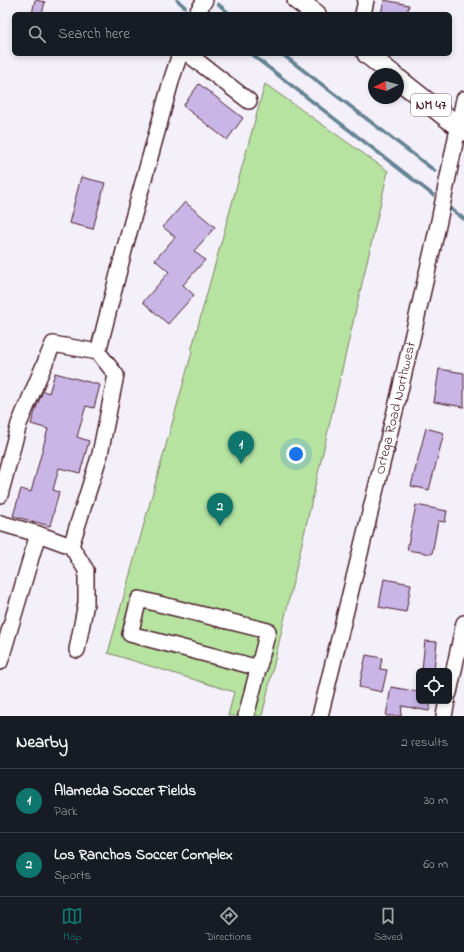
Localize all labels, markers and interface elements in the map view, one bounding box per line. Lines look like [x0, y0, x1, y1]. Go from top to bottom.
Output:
search box [12, 12, 452, 56]
icon: search [26, 23, 48, 45]
text: Search here [58, 23, 130, 45]
north arrow [368, 68, 404, 104]
road number: NM 47 [411, 94, 451, 116]
street label: Ortega Road Northwest [369, 339, 421, 477]
pin: 1 [228, 431, 254, 464]
your location [286, 444, 306, 464]
pin: 2 [207, 493, 233, 526]
map controls [416, 668, 452, 704]
button: locate [416, 668, 452, 704]
text: Nearby [16, 730, 68, 755]
text: 2 results [401, 733, 448, 752]
text: Alameda Soccer Fields [54, 780, 196, 802]
text: 1 [27, 791, 31, 810]
text: 30 m [424, 791, 448, 810]
text: Park [54, 802, 78, 821]
text: Los Ranchos Soccer Complex [54, 844, 233, 866]
text: 2 [26, 855, 32, 874]
text: 60 m [423, 855, 448, 874]
text: Sports [54, 866, 91, 885]
tab: Map [61, 905, 83, 945]
tab: Directions [206, 905, 252, 945]
tab: Saved [374, 905, 403, 945]

